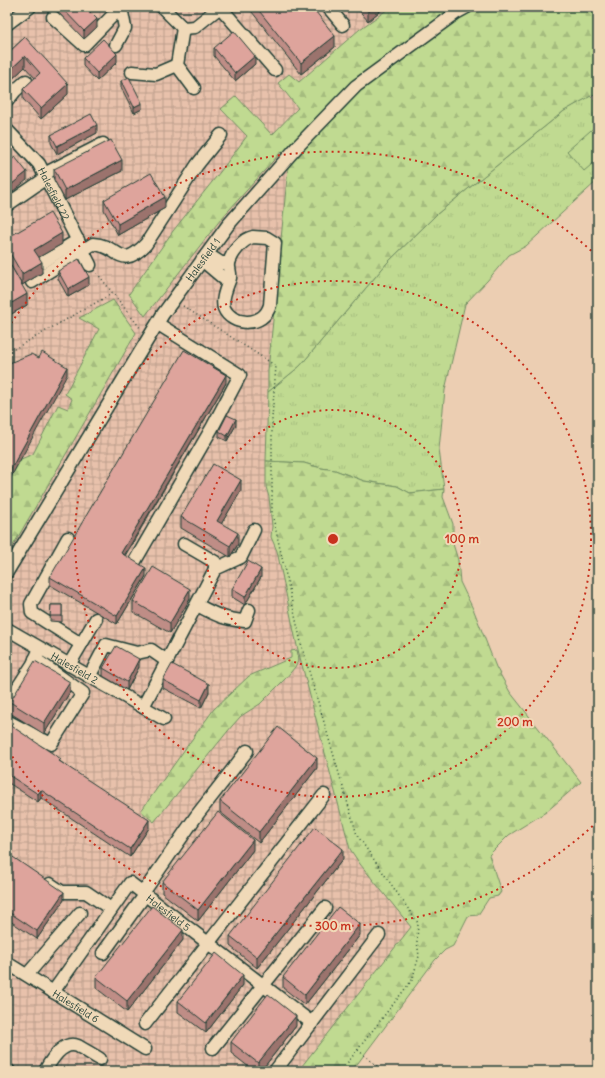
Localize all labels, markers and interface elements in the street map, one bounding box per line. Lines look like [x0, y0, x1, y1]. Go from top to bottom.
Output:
street label: Halesfield 22 [35, 165, 73, 223]
street label: Halesfield 1 [183, 235, 223, 284]
text: 100 m [445, 531, 479, 546]
centre of rings [326, 532, 340, 546]
street label: Halesfield 2 [49, 649, 101, 687]
text: 200 m [497, 714, 533, 729]
street label: Halesfield 5 [144, 891, 193, 934]
text: 300 m [315, 918, 351, 933]
street label: Halesfield 6 [50, 986, 102, 1025]

